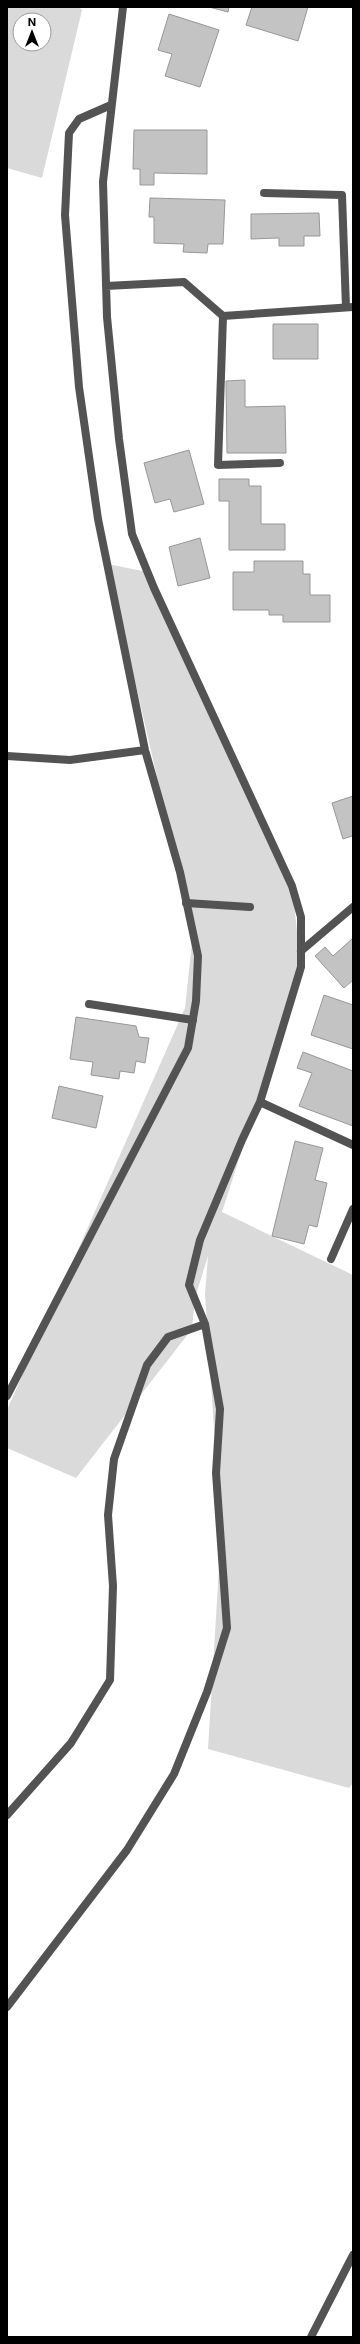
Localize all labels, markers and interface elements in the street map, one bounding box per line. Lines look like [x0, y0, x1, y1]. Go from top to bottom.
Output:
north arrow [12, 12, 52, 52]
text: N [28, 15, 36, 29]

